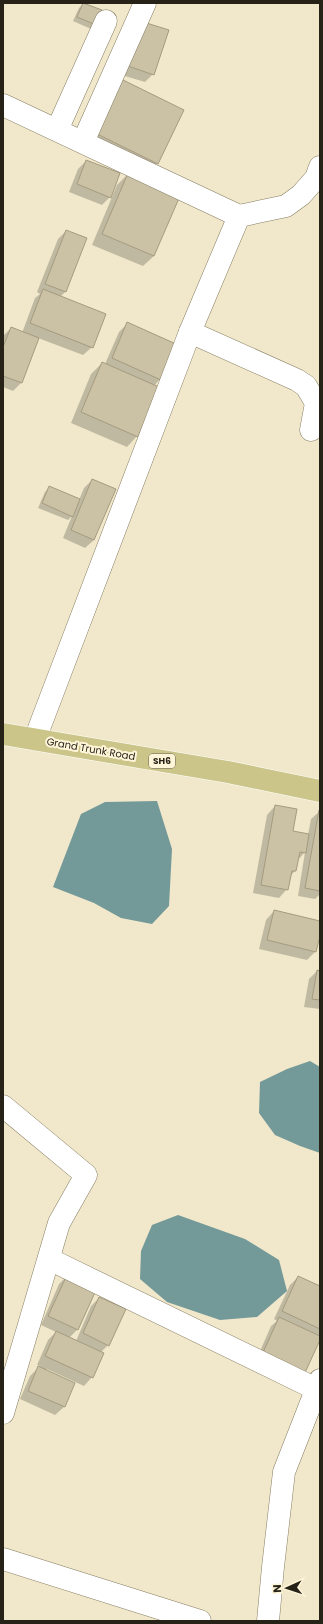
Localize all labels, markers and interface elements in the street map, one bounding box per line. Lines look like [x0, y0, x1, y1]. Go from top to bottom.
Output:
street label: Grand Trunk Road [45, 734, 137, 764]
road number: SH6 [149, 754, 175, 768]
north arrow [267, 1568, 307, 1608]
text: N [269, 1584, 285, 1593]

